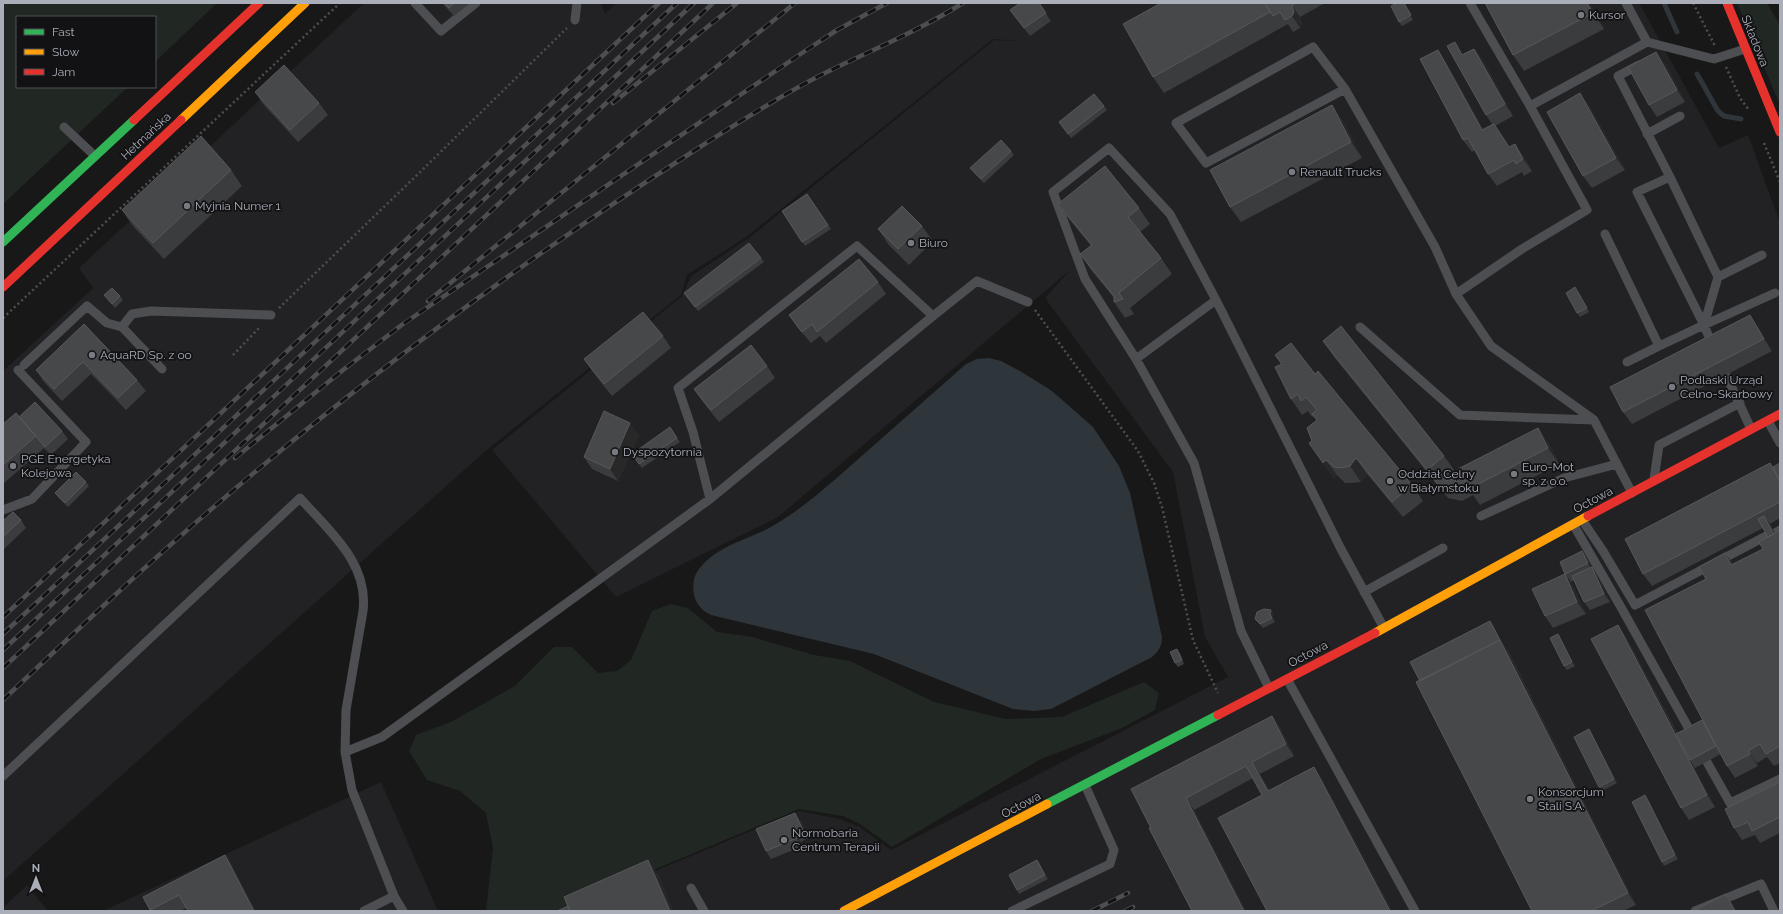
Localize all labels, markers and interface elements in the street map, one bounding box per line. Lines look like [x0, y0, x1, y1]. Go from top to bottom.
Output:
place label: Kursor [1589, 8, 1626, 22]
marker: Kursor [1576, 10, 1586, 20]
street label: Składowa [1738, 13, 1772, 69]
legend [16, 16, 156, 88]
text: Fast [52, 25, 75, 39]
text: Slow [52, 45, 79, 59]
text: Jam [52, 65, 75, 79]
street label: Hetmańska [118, 109, 174, 163]
place label: Renault Trucks [1300, 165, 1382, 179]
marker: Renault Trucks [1287, 167, 1297, 177]
place label: Myjnia Numer 1 [195, 199, 281, 213]
marker: Myjnia Numer 1 [182, 201, 192, 211]
place label: Biuro [919, 236, 948, 250]
marker: Biuro [906, 238, 916, 248]
place label: AquaRD Sp. z oo [100, 348, 192, 362]
marker: AquaRD Sp. z oo [87, 350, 97, 360]
place label: Podlaski Urząd Celno-Skarbowy [1680, 373, 1773, 401]
marker: Podlaski Urząd Celno-Skarbowy [1667, 382, 1677, 392]
place label: Dyspozytornia [623, 445, 702, 459]
marker: Dyspozytornia [610, 447, 620, 457]
place label: PGE Energetyka Kolejowa [21, 452, 111, 480]
place label: Euro-Mot sp. z o.o. [1522, 460, 1574, 488]
marker: PGE Energetyka Kolejowa [8, 461, 18, 471]
place label: Oddział Celny w Białymstoku [1398, 467, 1479, 495]
marker: Euro-Mot sp. z o.o. [1509, 469, 1519, 479]
marker: Oddział Celny w Białymstoku [1385, 476, 1395, 486]
street label: Octowa [1571, 484, 1615, 516]
street label: Octowa [1286, 638, 1330, 670]
place label: Konsorcjum Stali S.A. [1538, 785, 1604, 813]
street label: Octowa [999, 789, 1043, 821]
marker: Konsorcjum Stali S.A. [1525, 794, 1535, 804]
place label: Normobaria Centrum Terapii [792, 826, 880, 854]
marker: Normobaria Centrum Terapii [779, 835, 789, 845]
north arrow [16, 858, 56, 898]
text: N [32, 862, 40, 875]

